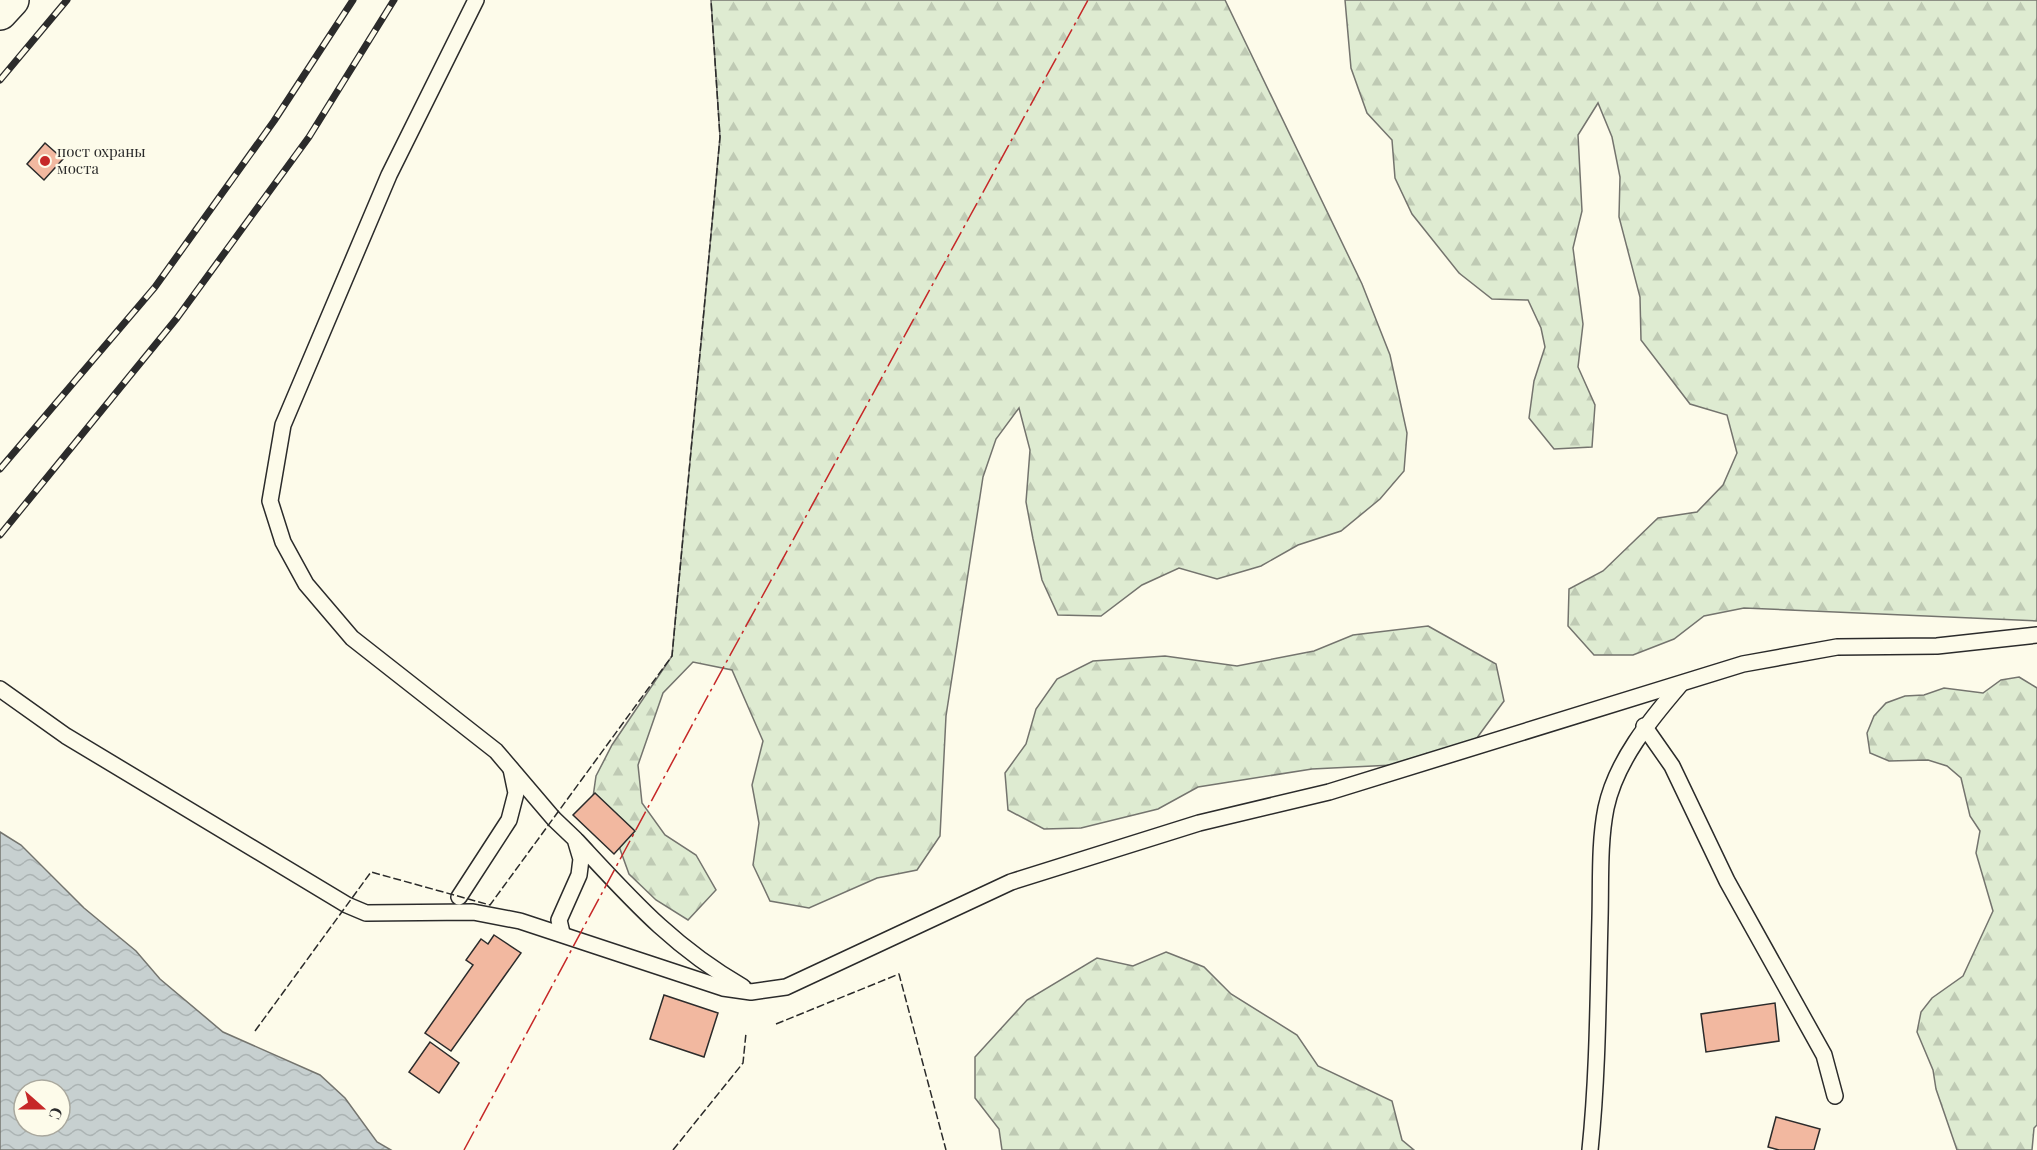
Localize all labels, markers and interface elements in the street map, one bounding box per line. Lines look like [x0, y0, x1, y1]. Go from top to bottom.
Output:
place label: пост охраны моста [57, 141, 146, 178]
marker: пост охраны моста [38, 154, 52, 168]
north arrow [12, 1078, 72, 1138]
text: С [45, 1105, 68, 1123]

